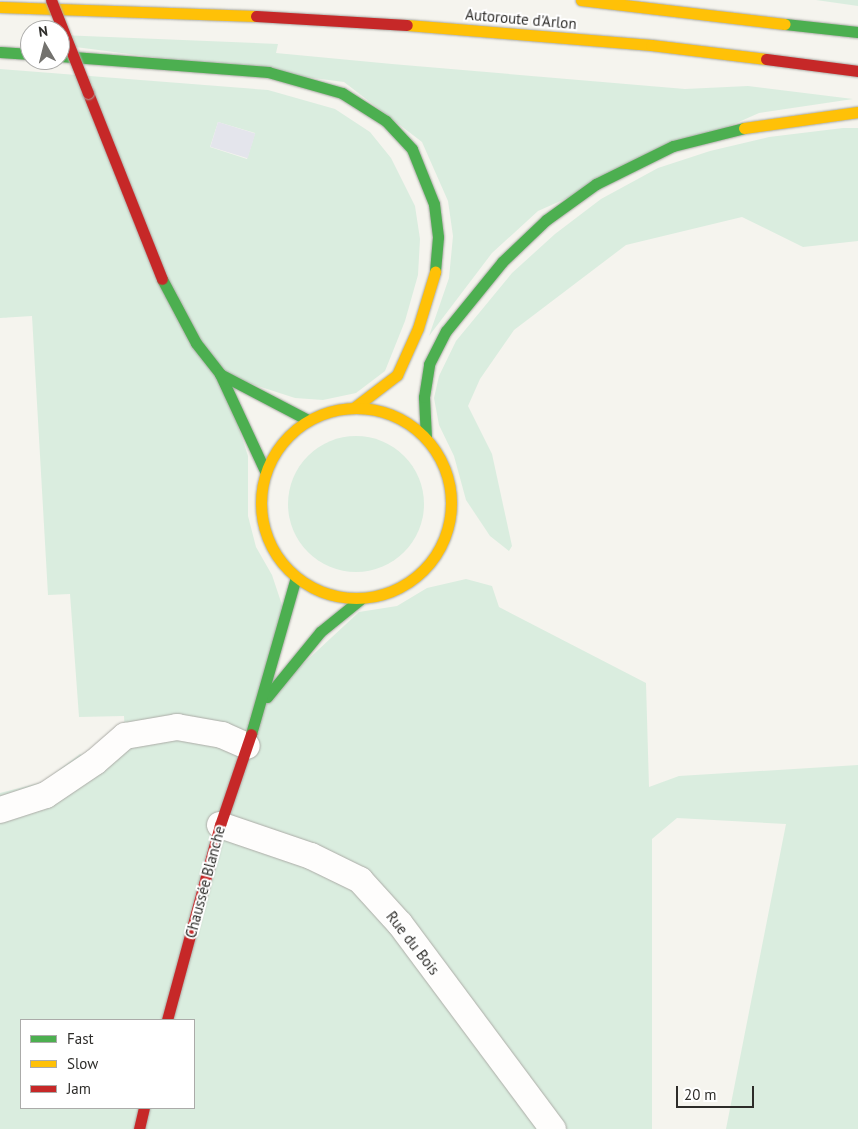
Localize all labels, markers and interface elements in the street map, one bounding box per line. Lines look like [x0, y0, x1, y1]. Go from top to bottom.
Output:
street label: Autoroute d'Arlon [465, 5, 577, 33]
north arrow [20, 20, 70, 70]
text: N [37, 22, 49, 41]
street label: Chaussée Blanche [181, 824, 229, 940]
street label: Rue du Bois [383, 908, 443, 978]
legend [20, 1019, 195, 1109]
text: Fast [67, 1029, 94, 1048]
text: Slow [67, 1054, 98, 1073]
scale bar [678, 1076, 756, 1108]
text: Jam [67, 1079, 91, 1098]
text: 20 m [684, 1085, 717, 1104]

